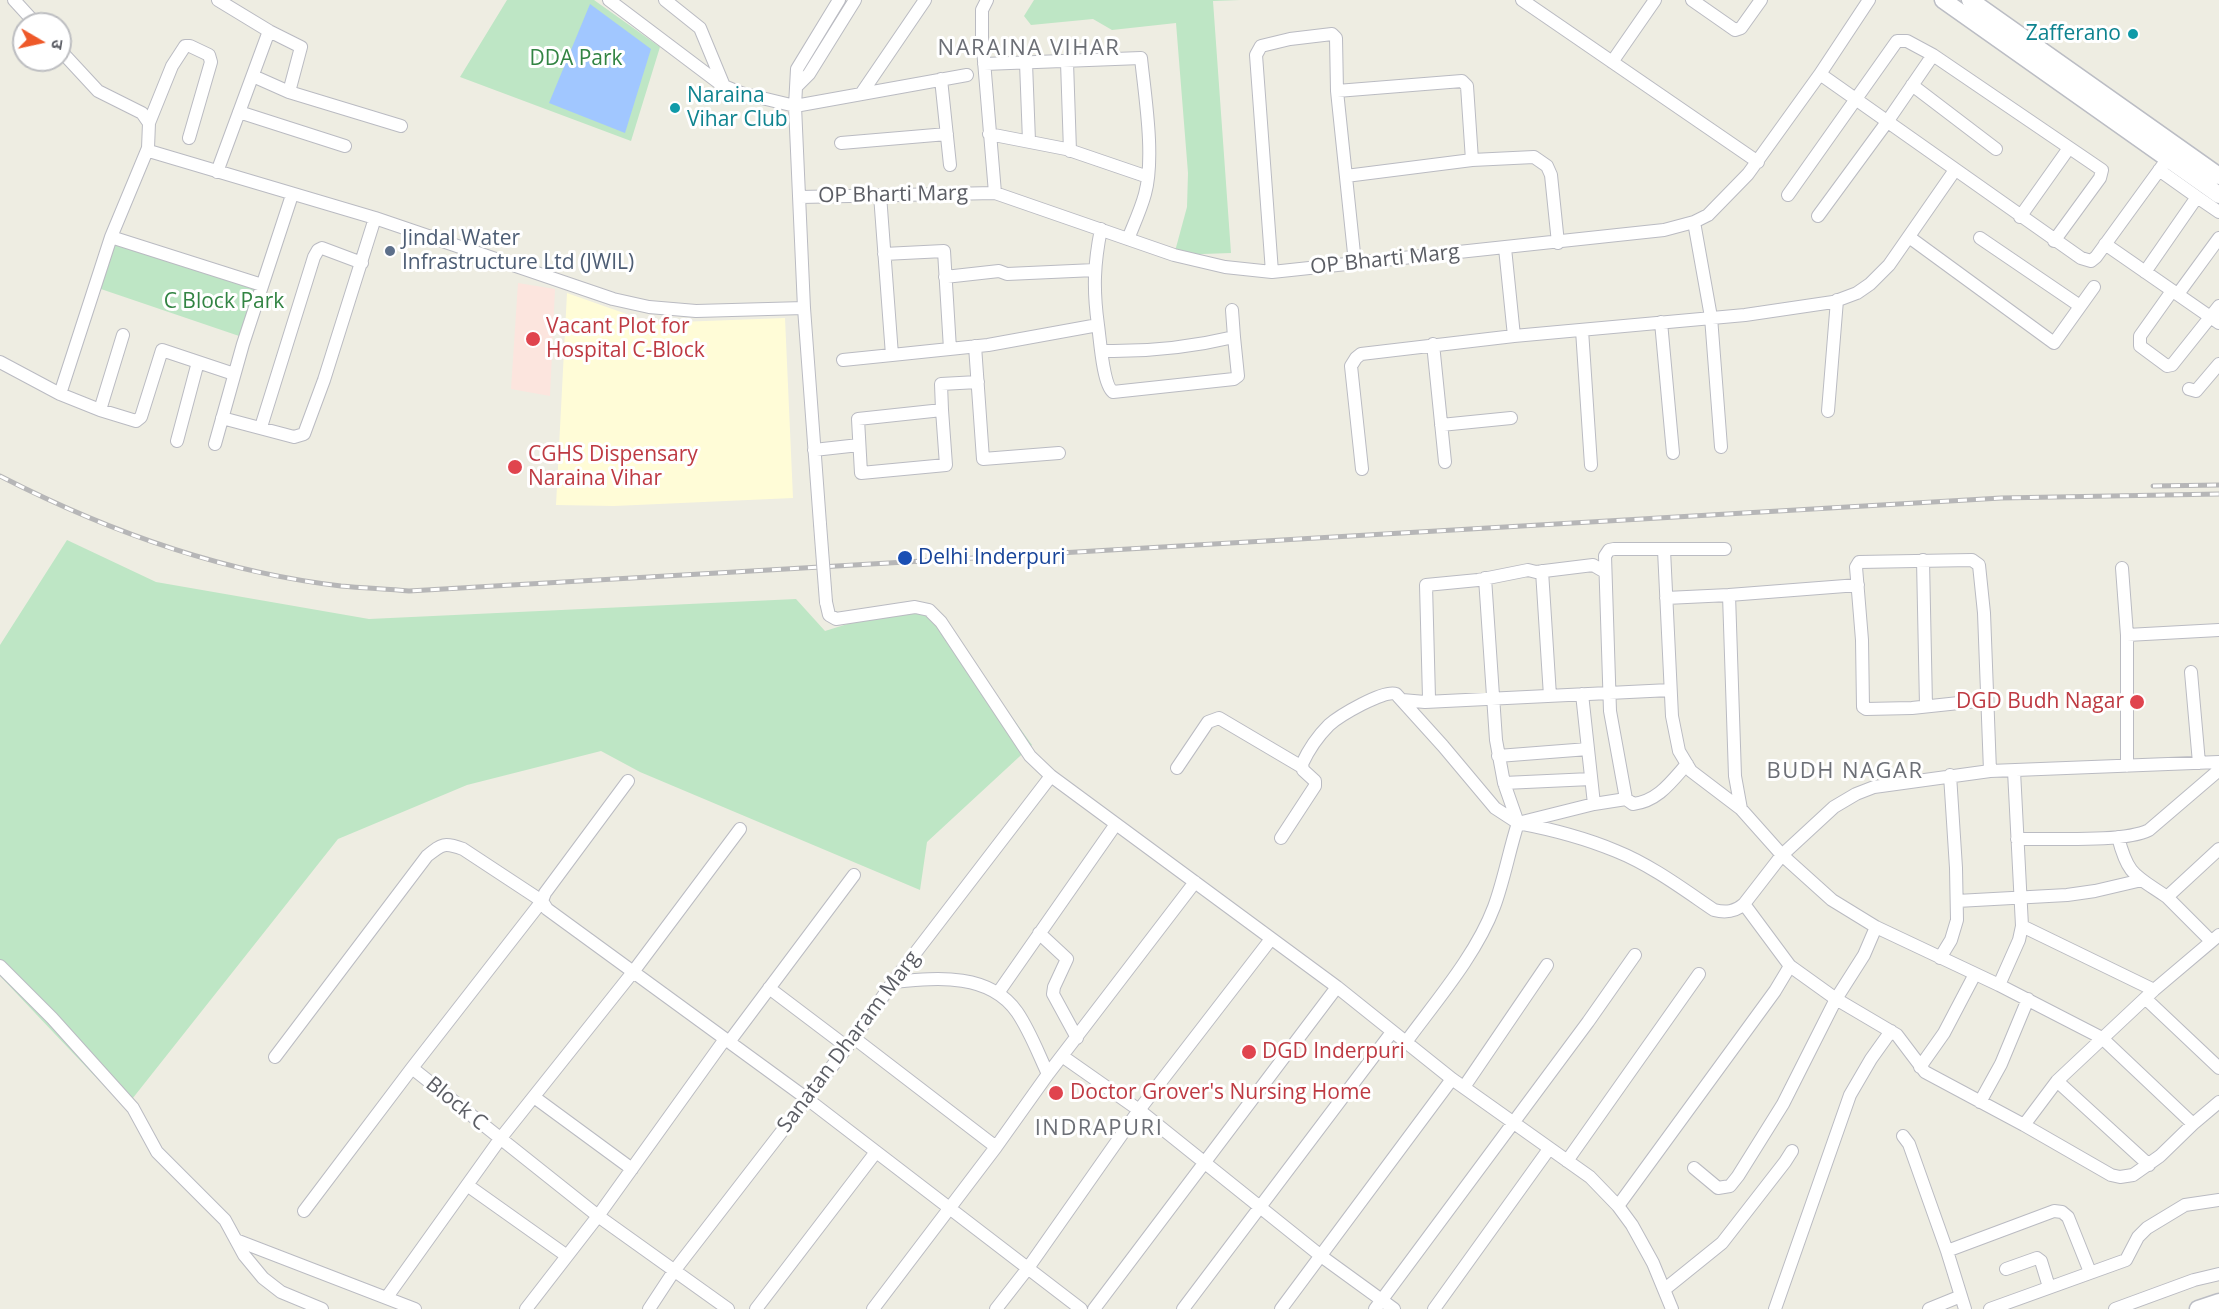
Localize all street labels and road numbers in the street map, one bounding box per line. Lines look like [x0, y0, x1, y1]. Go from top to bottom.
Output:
street label: OP Bharti Marg [818, 181, 968, 209]
street label: OP Bharti Marg [1309, 240, 1461, 280]
street label: Sanatan Dharam Marg [773, 946, 925, 1138]
street label: Block C [420, 1072, 492, 1136]

